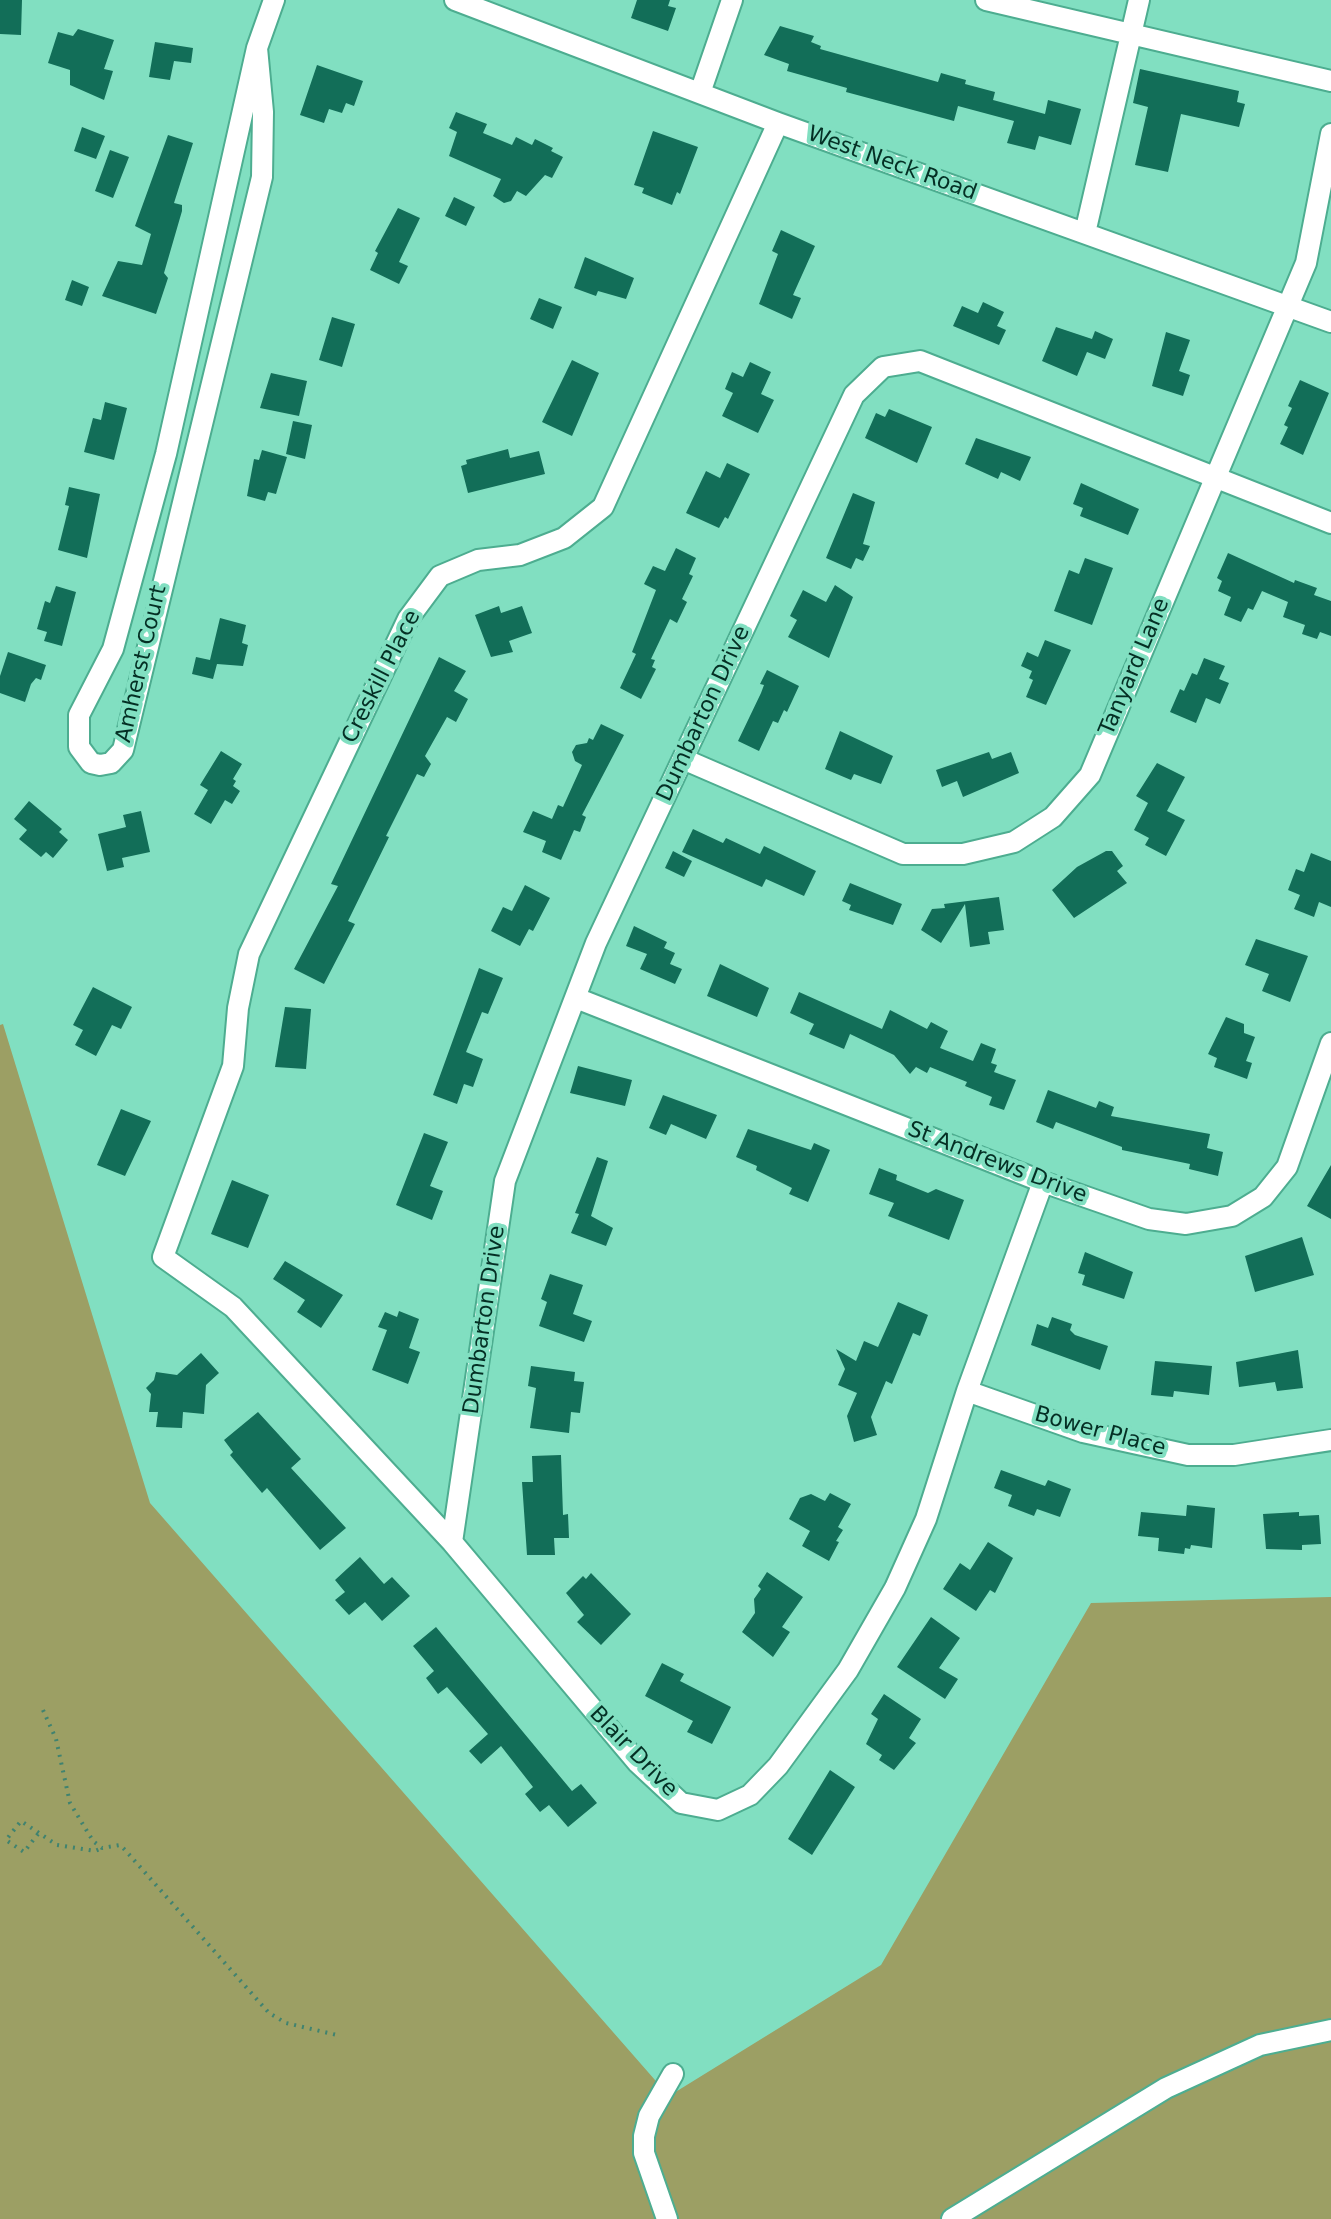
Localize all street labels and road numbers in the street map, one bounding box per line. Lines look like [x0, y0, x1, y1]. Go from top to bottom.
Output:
street label: West Neck Road [804, 121, 980, 207]
street label: Amherst Court [111, 583, 173, 745]
street label: Tanyard Lane [1094, 594, 1176, 740]
street label: Creskill Place [337, 606, 427, 748]
street label: Dumbarton Drive [652, 622, 756, 806]
street label: St Andrews Drive [904, 1117, 1090, 1209]
street label: Dumbarton Drive [459, 1224, 511, 1416]
street label: Bower Place [1032, 1402, 1168, 1462]
street label: Blair Drive [583, 1701, 683, 1803]

